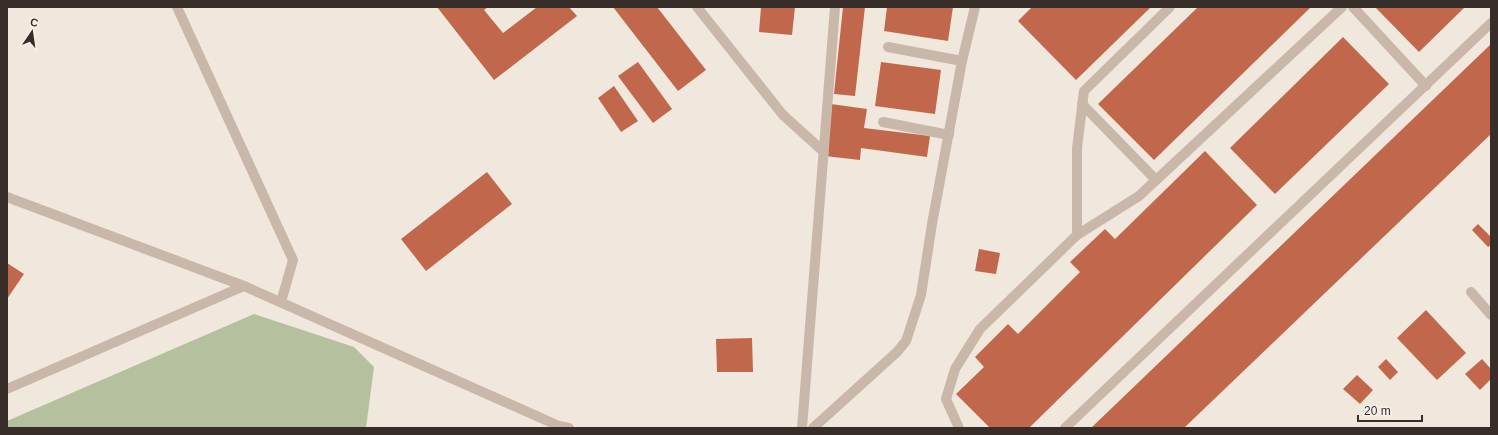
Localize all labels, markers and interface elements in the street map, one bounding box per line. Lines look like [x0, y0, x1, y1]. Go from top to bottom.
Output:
north arrow [12, 12, 52, 52]
text: С [29, 16, 40, 29]
scale bar [1358, 397, 1422, 423]
text: 20 m [1364, 404, 1391, 418]

